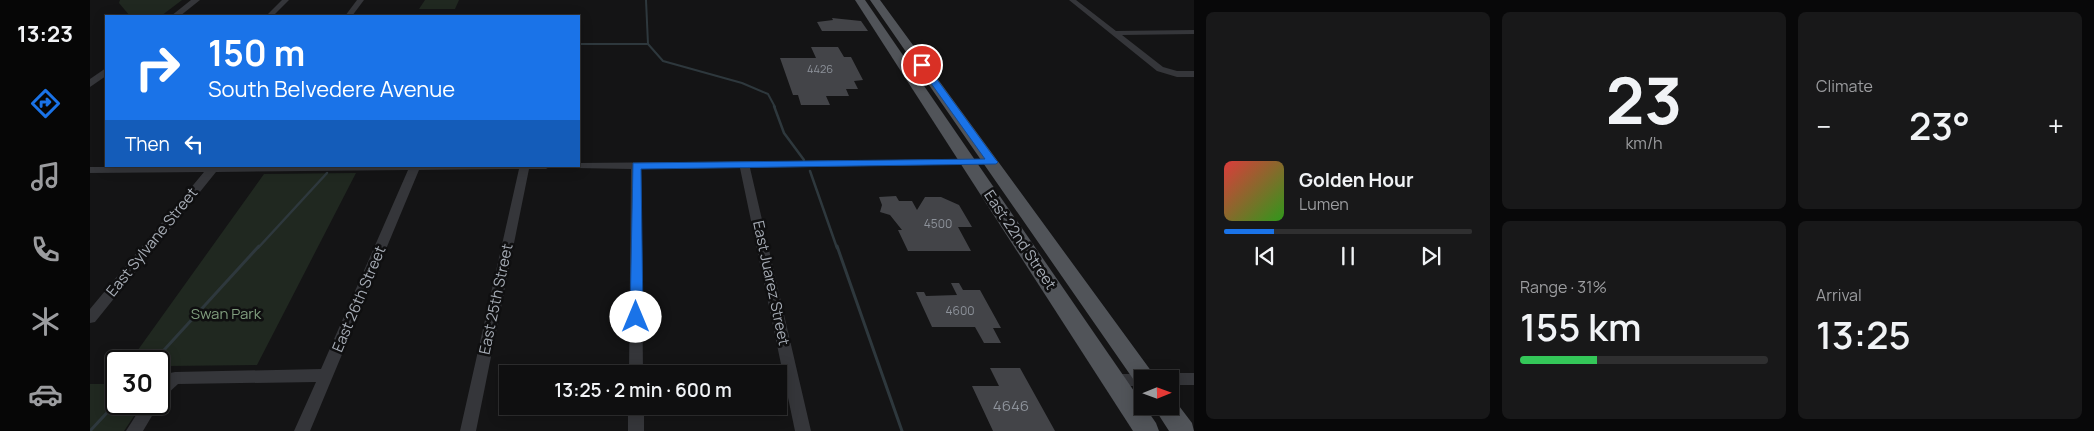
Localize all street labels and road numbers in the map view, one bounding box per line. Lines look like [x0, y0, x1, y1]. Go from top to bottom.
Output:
street label: East Sylvane Street [101, 183, 202, 301]
street label: East 22nd Street [979, 186, 1061, 294]
street label: East Juarez Street [748, 219, 795, 347]
street label: East 25th Street [473, 241, 518, 356]
street label: East 26th Street [327, 242, 390, 355]

